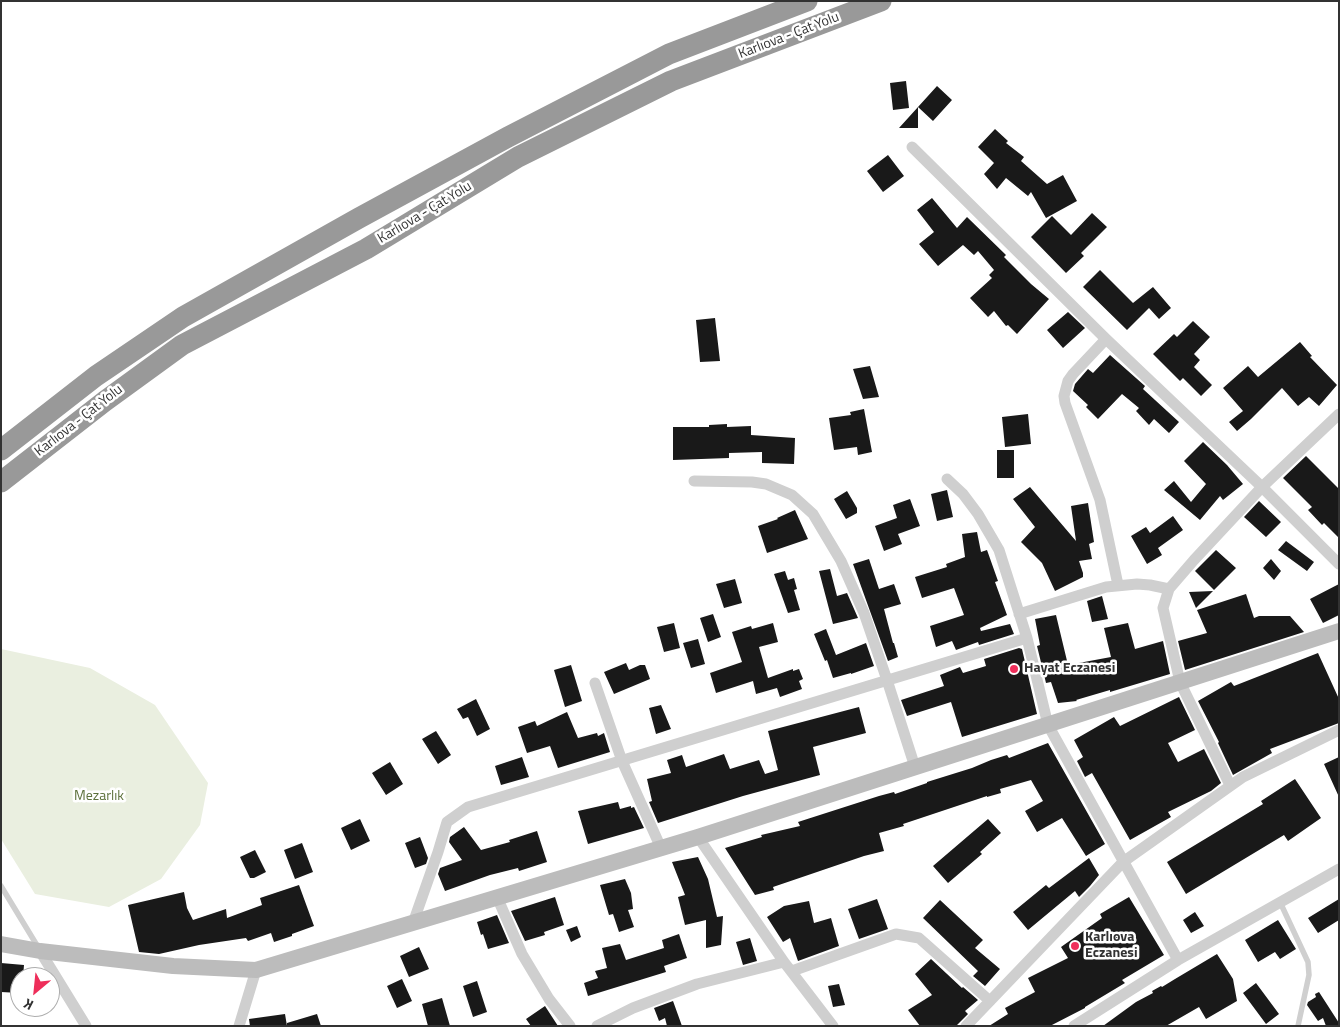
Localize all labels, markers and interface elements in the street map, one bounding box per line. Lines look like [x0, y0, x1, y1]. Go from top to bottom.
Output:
street label: Karlıova - Çat Yolu [736, 9, 842, 63]
street label: Karlıova - Çat Yolu [375, 178, 475, 248]
street label: Karlıova - Çat Yolu [32, 382, 126, 460]
place label: Hayat Eczanesi [1024, 661, 1115, 677]
marker: Hayat Eczanesi [1008, 663, 1020, 675]
park label: Mezarlık [74, 789, 124, 805]
place label: Karlıova Eczanesi [1085, 930, 1138, 962]
marker: Karlıova Eczanesi [1069, 940, 1081, 952]
north arrow [10, 967, 60, 1017]
text: K [20, 994, 37, 1016]

